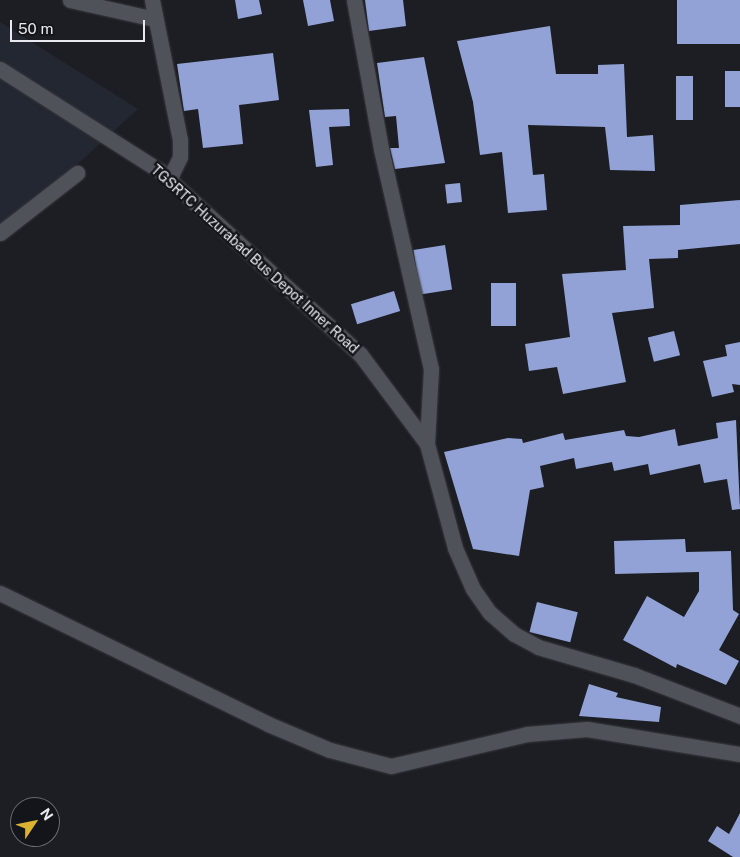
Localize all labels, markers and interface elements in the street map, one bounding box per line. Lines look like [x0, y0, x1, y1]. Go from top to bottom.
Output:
scale bar [12, 10, 148, 42]
text: 50 m [18, 20, 53, 37]
street label: TGSRTC Huzurabad Bus Depot Inner Road [148, 161, 362, 357]
north arrow [10, 797, 60, 847]
text: N [37, 805, 56, 823]

